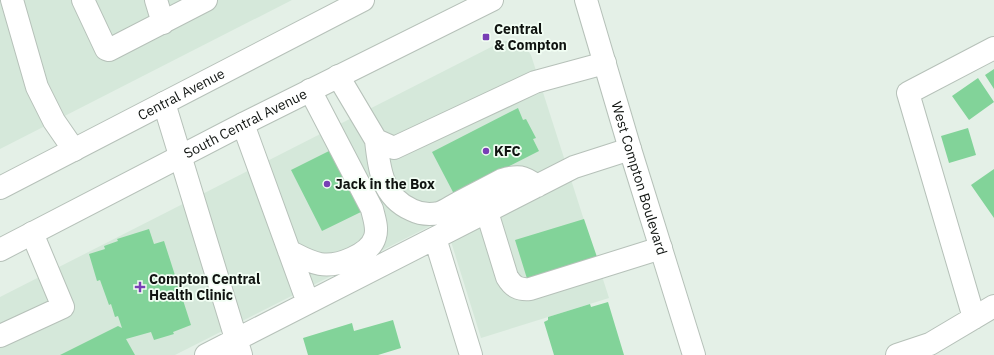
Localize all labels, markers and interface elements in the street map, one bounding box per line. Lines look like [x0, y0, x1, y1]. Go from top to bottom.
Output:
place label: Central & Compton [494, 20, 567, 54]
marker: Central & Compton [481, 32, 491, 42]
street label: Central Avenue [135, 64, 228, 124]
street label: South Central Avenue [181, 85, 310, 162]
street label: West Compton Boulevard [607, 99, 671, 257]
place label: KFC [494, 142, 521, 160]
marker: KFC [481, 146, 491, 156]
place label: Jack in the Box [335, 175, 435, 193]
marker: Jack in the Box [322, 179, 332, 189]
place label: Compton Central Health Clinic [149, 270, 260, 304]
marker: Compton Central Health Clinic [134, 281, 146, 293]

